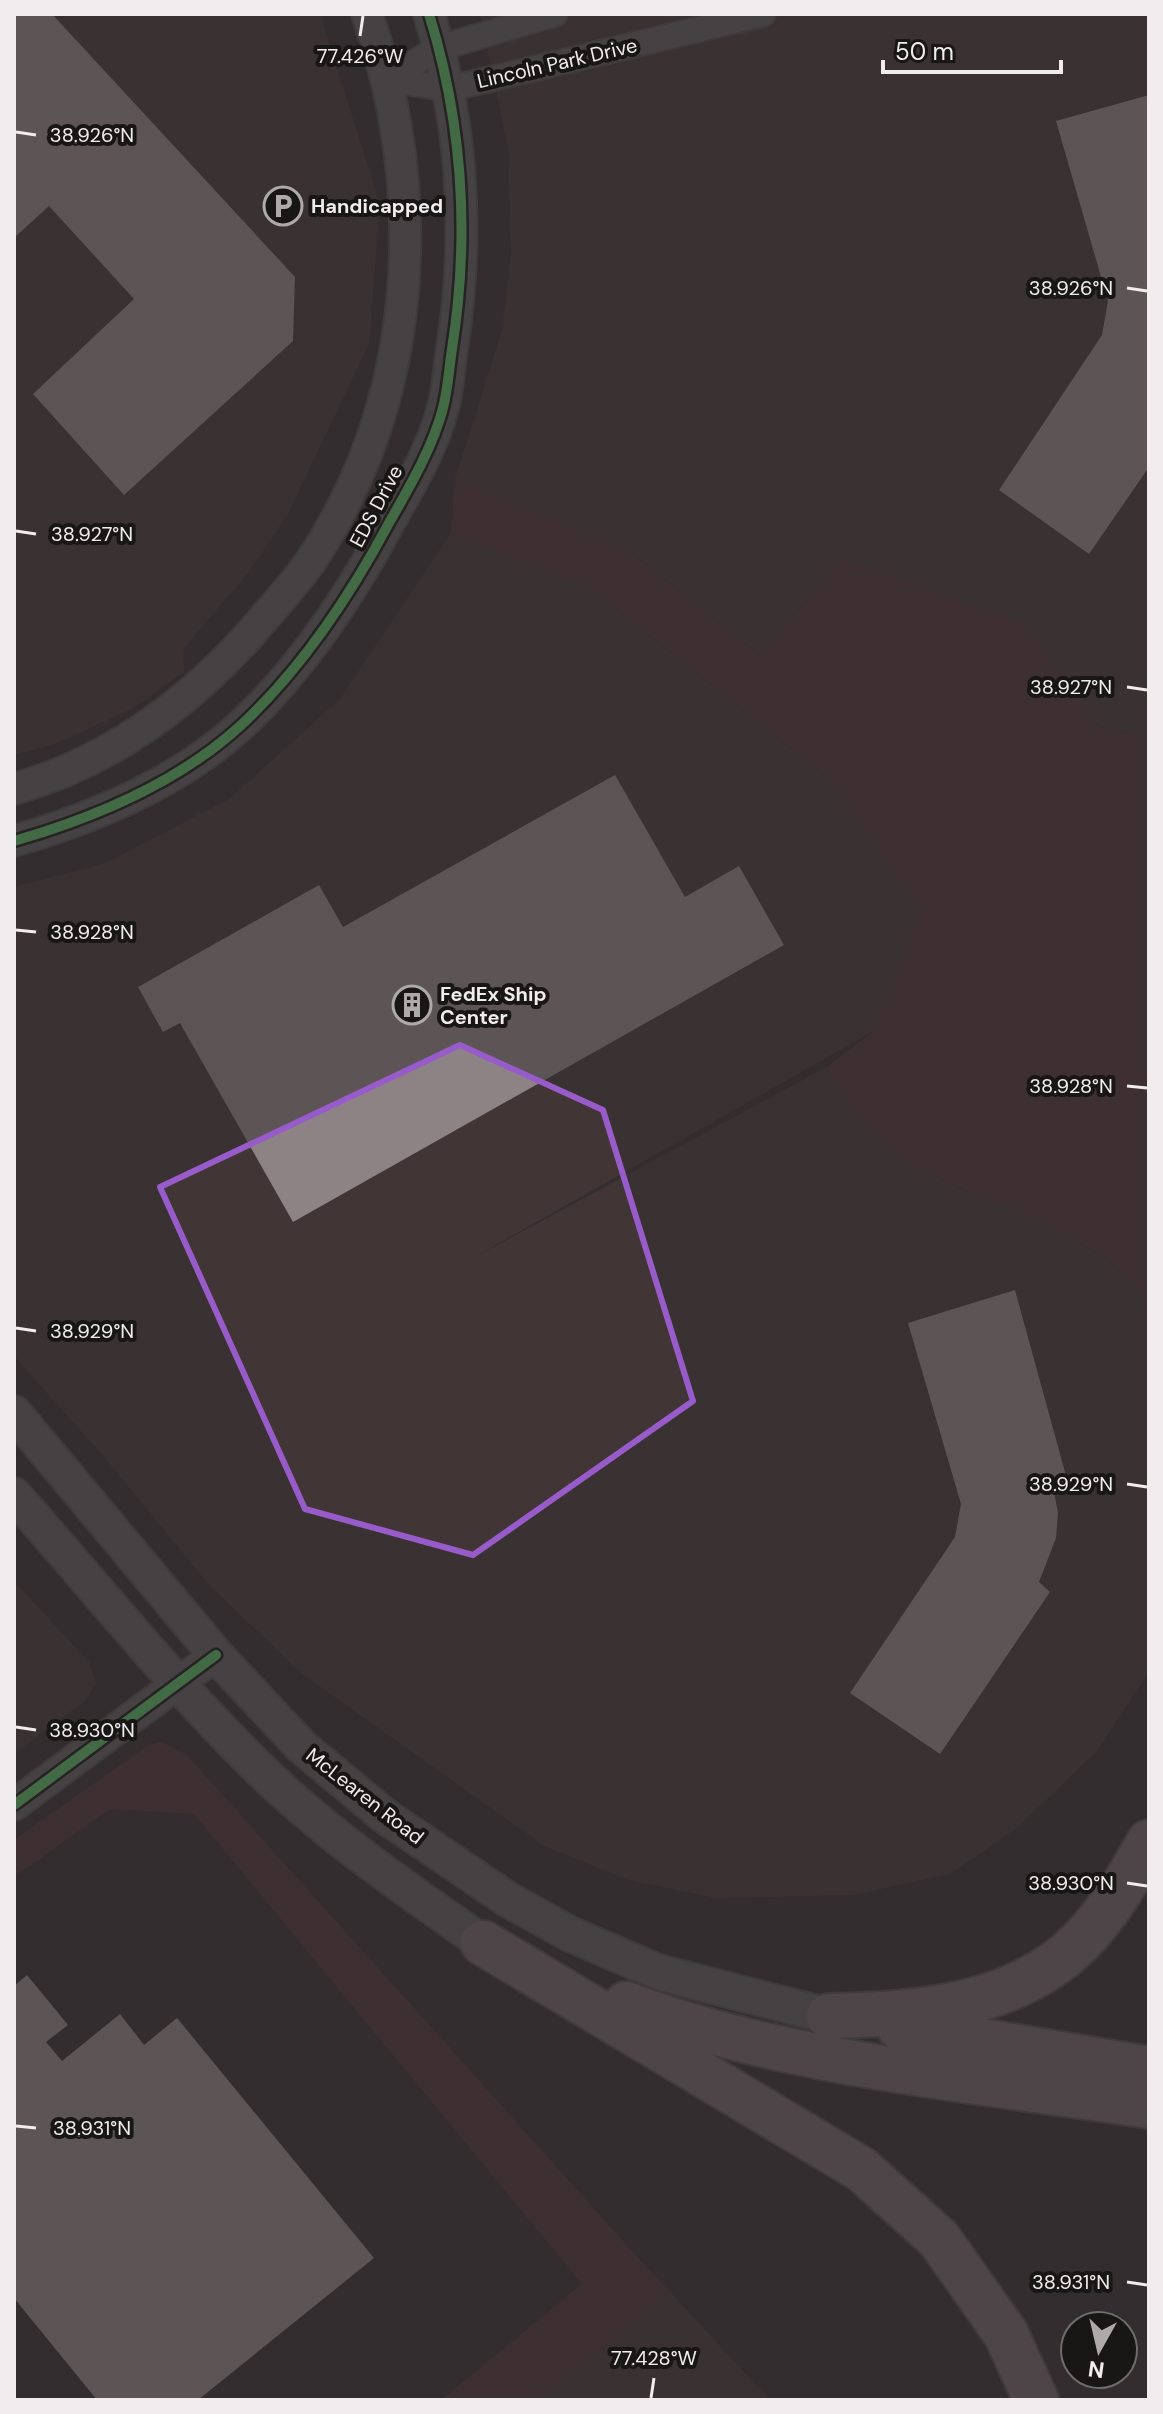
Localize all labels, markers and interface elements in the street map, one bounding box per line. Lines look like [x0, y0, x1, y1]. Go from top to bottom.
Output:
scale bar [883, 24, 1061, 74]
street label: Lincoln Park Drive [474, 32, 640, 94]
text: 50 m [895, 36, 954, 67]
text: 77.426°W [317, 43, 403, 69]
text: 38.926°N [50, 122, 134, 148]
parking icon: Handicapped [262, 185, 304, 227]
place label: Handicapped [311, 193, 443, 219]
text: 38.926°N [1029, 275, 1113, 301]
street label: EDS Drive [344, 460, 408, 552]
text: 38.927°N [51, 521, 133, 547]
text: 38.927°N [1030, 674, 1112, 700]
text: 38.928°N [50, 919, 134, 945]
place label: FedEx Ship Center [440, 981, 547, 1030]
building icon: FedEx Ship Center [391, 984, 433, 1026]
text: 38.928°N [1029, 1073, 1113, 1099]
text: 38.929°N [50, 1318, 134, 1344]
text: 38.929°N [1029, 1471, 1113, 1497]
text: 38.930°N [49, 1717, 135, 1743]
street label: McLearen Road [301, 1742, 429, 1850]
text: 38.930°N [1028, 1870, 1114, 1896]
text: 38.931°N [53, 2115, 131, 2141]
text: 38.931°N [1032, 2269, 1110, 2295]
north arrow [1059, 2310, 1139, 2390]
text: 77.428°W [611, 2345, 697, 2371]
text: N [1086, 2354, 1106, 2385]

